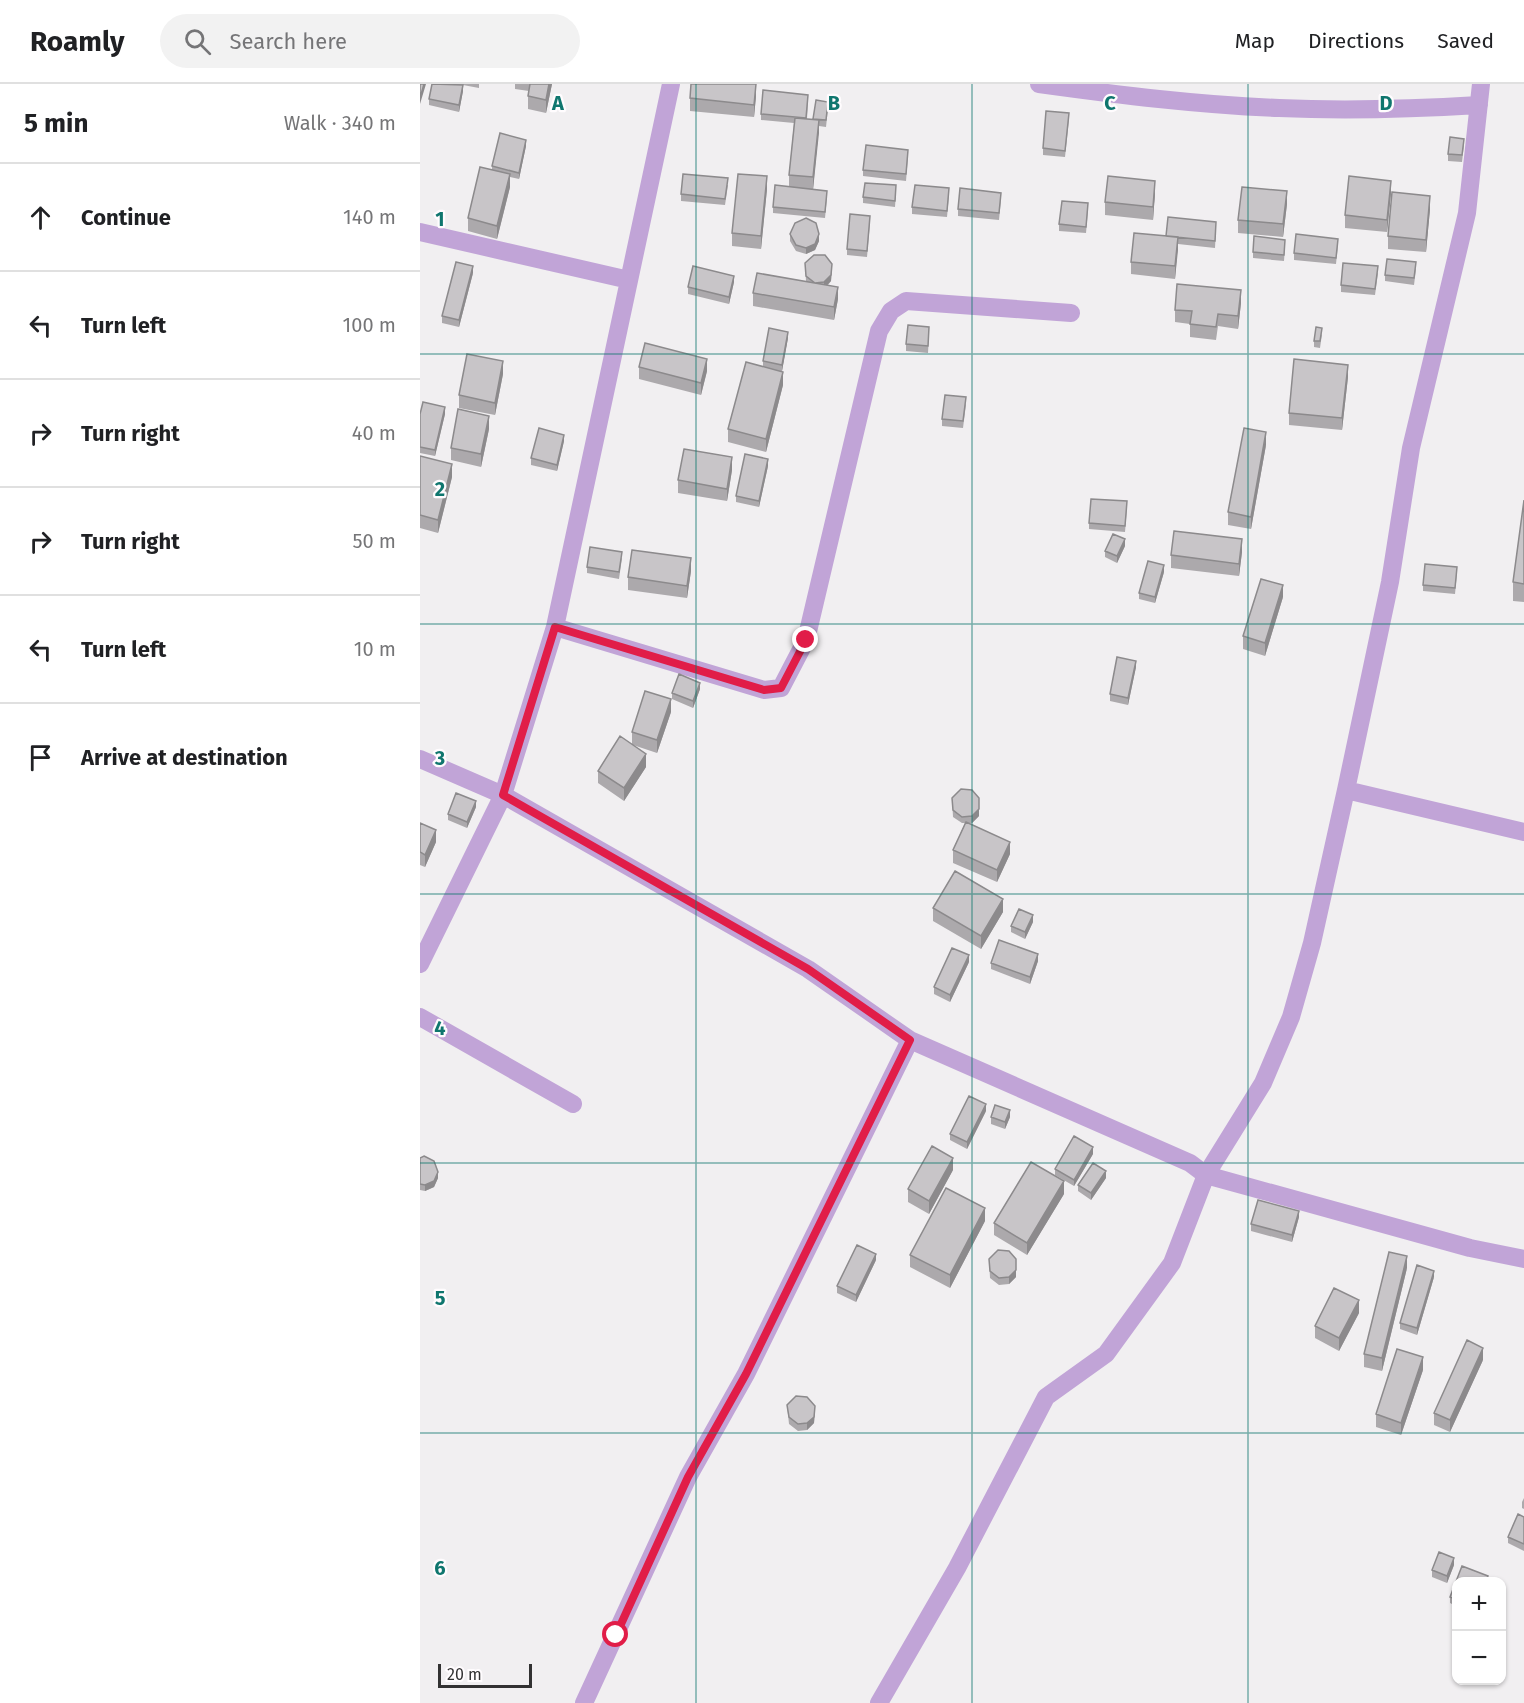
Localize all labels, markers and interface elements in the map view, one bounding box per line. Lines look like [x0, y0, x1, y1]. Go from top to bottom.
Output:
search box [160, 14, 580, 68]
text: Roamly [30, 25, 124, 58]
icon: search [181, 25, 214, 58]
text: Search here [229, 28, 347, 55]
text: Map [1235, 28, 1275, 54]
text: Directions [1308, 28, 1404, 54]
text: Saved [1437, 28, 1494, 54]
text: A [551, 91, 565, 115]
text: B [828, 91, 840, 115]
text: C [1104, 91, 1116, 115]
text: D [1379, 91, 1393, 115]
text: 5 min [24, 108, 88, 139]
text: Walk · 340 m [284, 111, 396, 135]
icon: ahead [24, 201, 57, 234]
text: Continue [81, 204, 171, 231]
text: 140 m [343, 205, 396, 229]
text: 1 [435, 207, 445, 231]
icon: left [24, 309, 57, 342]
text: Turn left [81, 312, 166, 339]
text: 100 m [343, 313, 396, 337]
icon: right [24, 417, 57, 450]
text: Turn right [81, 420, 180, 447]
text: 40 m [352, 421, 396, 445]
text: 2 [435, 477, 445, 501]
icon: right [24, 525, 57, 558]
text: Turn right [81, 528, 180, 555]
text: 50 m [352, 529, 396, 553]
route end [792, 626, 818, 652]
icon: left [24, 633, 57, 666]
text: Turn left [81, 636, 166, 663]
text: 10 m [354, 637, 396, 661]
icon: arrive [24, 741, 57, 774]
text: Arrive at destination [81, 744, 288, 771]
text: 3 [434, 746, 445, 770]
text: 4 [434, 1016, 446, 1040]
text: 5 [435, 1286, 446, 1310]
text: 6 [434, 1556, 446, 1580]
map controls [1452, 1577, 1506, 1685]
button: + [1452, 1577, 1506, 1631]
route start [602, 1621, 628, 1647]
button: − [1452, 1631, 1506, 1685]
scale bar [438, 1661, 532, 1688]
text: 20 m [447, 1665, 482, 1684]

